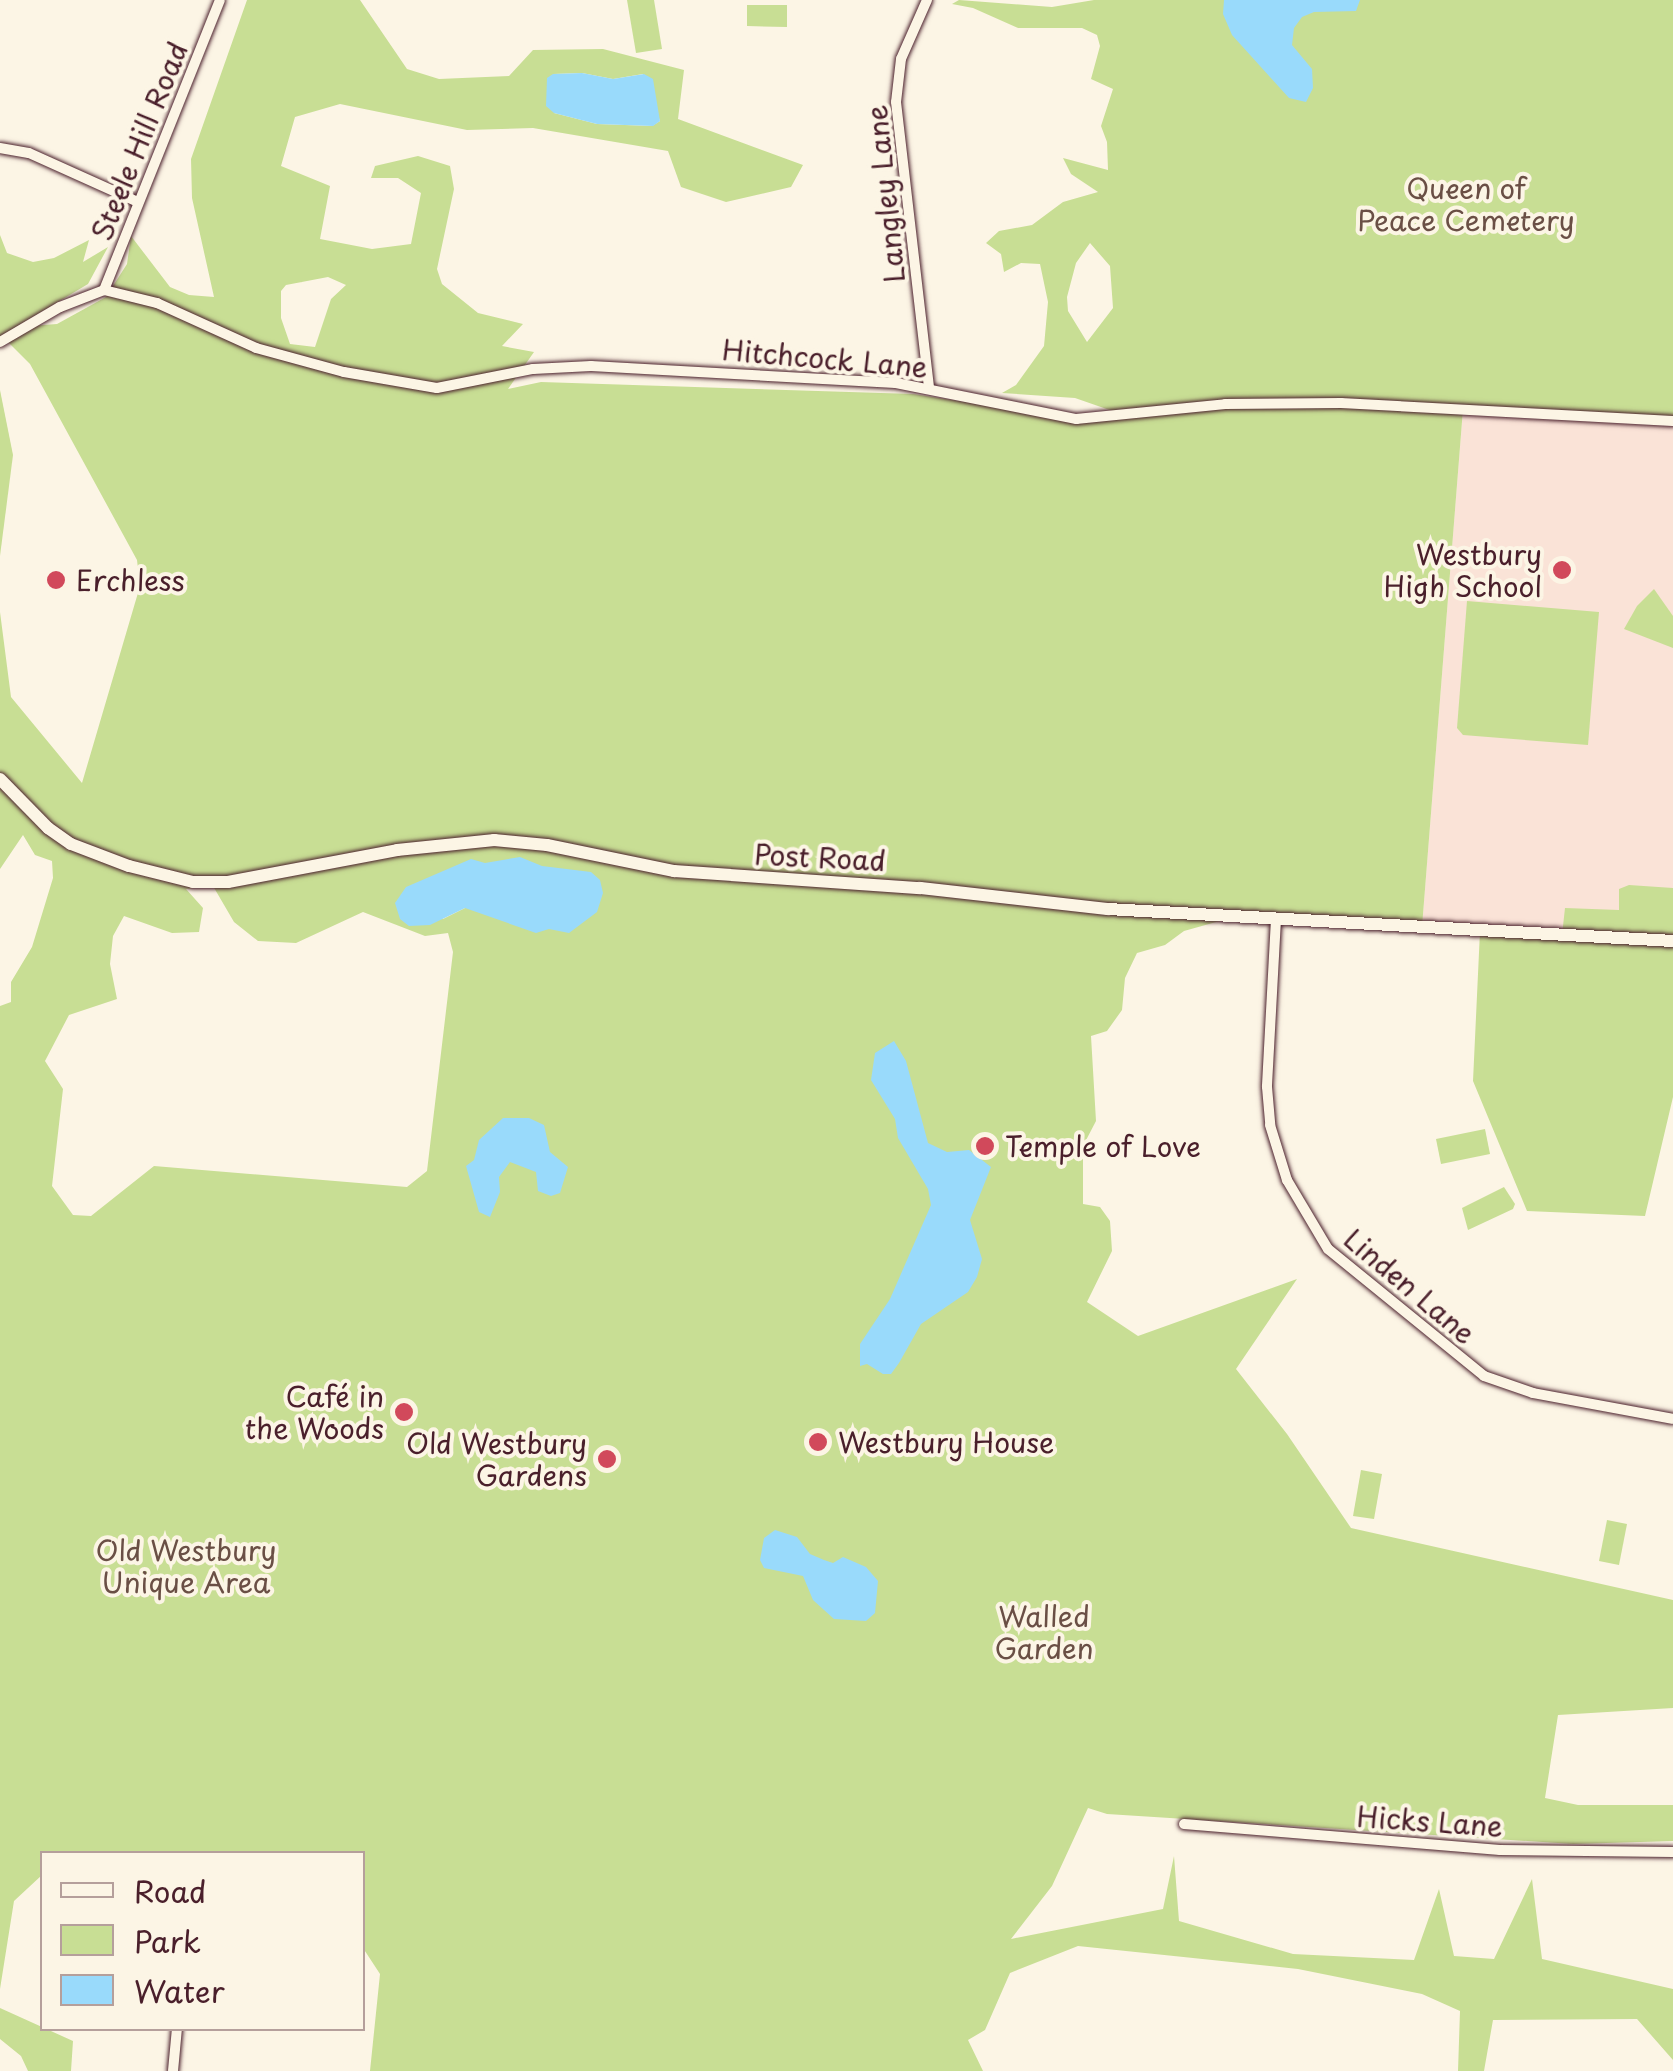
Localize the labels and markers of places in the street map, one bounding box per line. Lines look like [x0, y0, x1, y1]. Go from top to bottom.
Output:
place label: Westbury High School [1383, 537, 1542, 603]
marker: Westbury High School [1551, 559, 1573, 581]
place label: Erchless [76, 563, 185, 597]
marker: Erchless [45, 569, 67, 591]
place label: Temple of Love [1005, 1129, 1203, 1163]
marker: Temple of Love [974, 1135, 996, 1157]
place label: Café in the Woods [245, 1379, 384, 1445]
marker: Café in the Woods [393, 1401, 415, 1423]
place label: Westbury House [838, 1425, 1055, 1459]
place label: Old Westbury Gardens [405, 1426, 587, 1492]
marker: Westbury House [807, 1431, 829, 1453]
marker: Old Westbury Gardens [596, 1448, 618, 1470]

